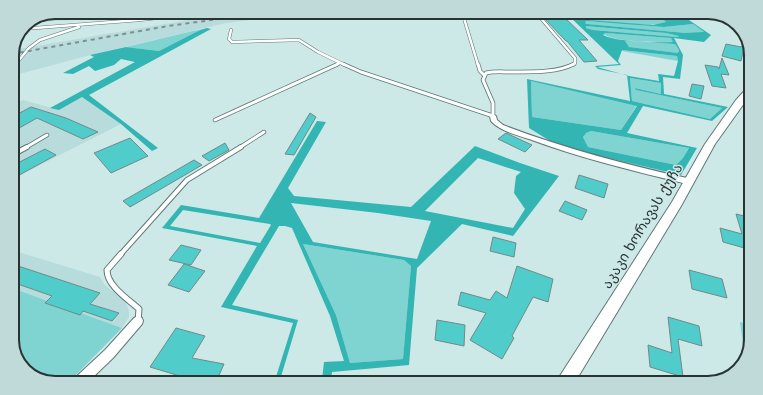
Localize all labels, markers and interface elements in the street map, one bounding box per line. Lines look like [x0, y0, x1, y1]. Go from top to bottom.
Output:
street label: აკაკი ხორავას ქუჩა [597, 160, 687, 292]

